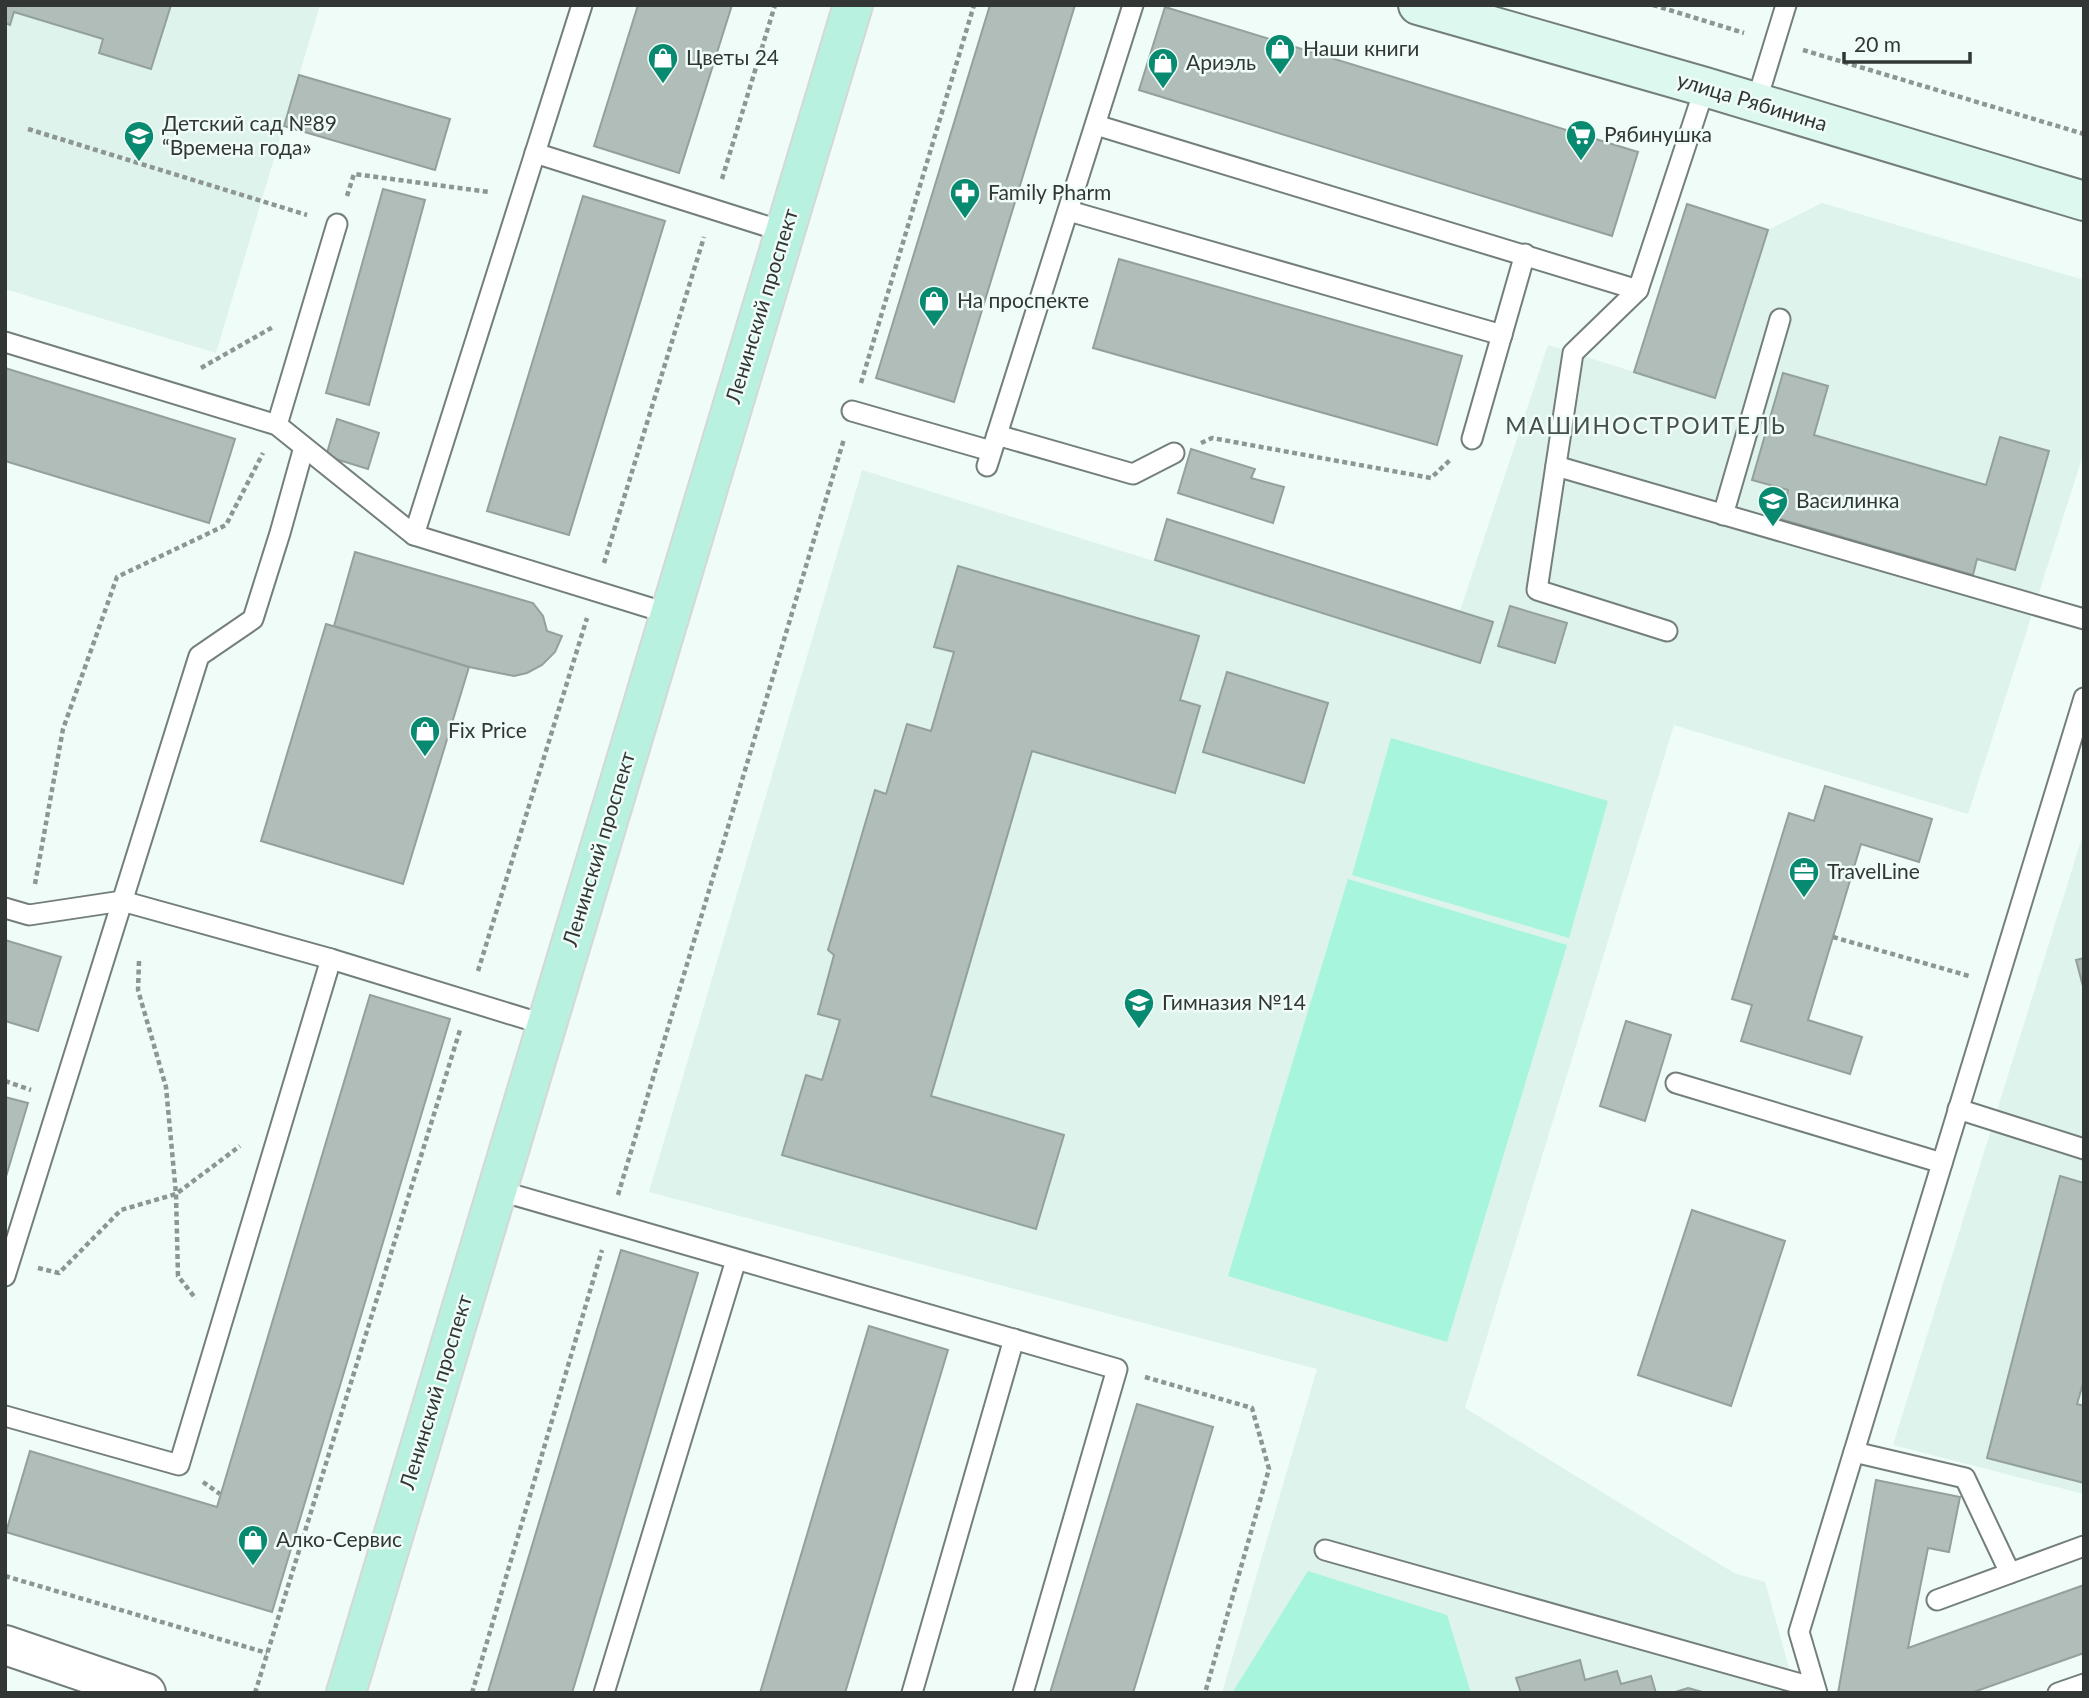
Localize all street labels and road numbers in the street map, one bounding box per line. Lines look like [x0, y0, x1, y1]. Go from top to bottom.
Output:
street label: улица Рябинина [1674, 66, 1831, 135]
street label: Ленинский проспект [719, 205, 802, 407]
street label: Ленинский проспект [556, 748, 639, 950]
street label: Ленинский проспект [393, 1291, 476, 1493]

